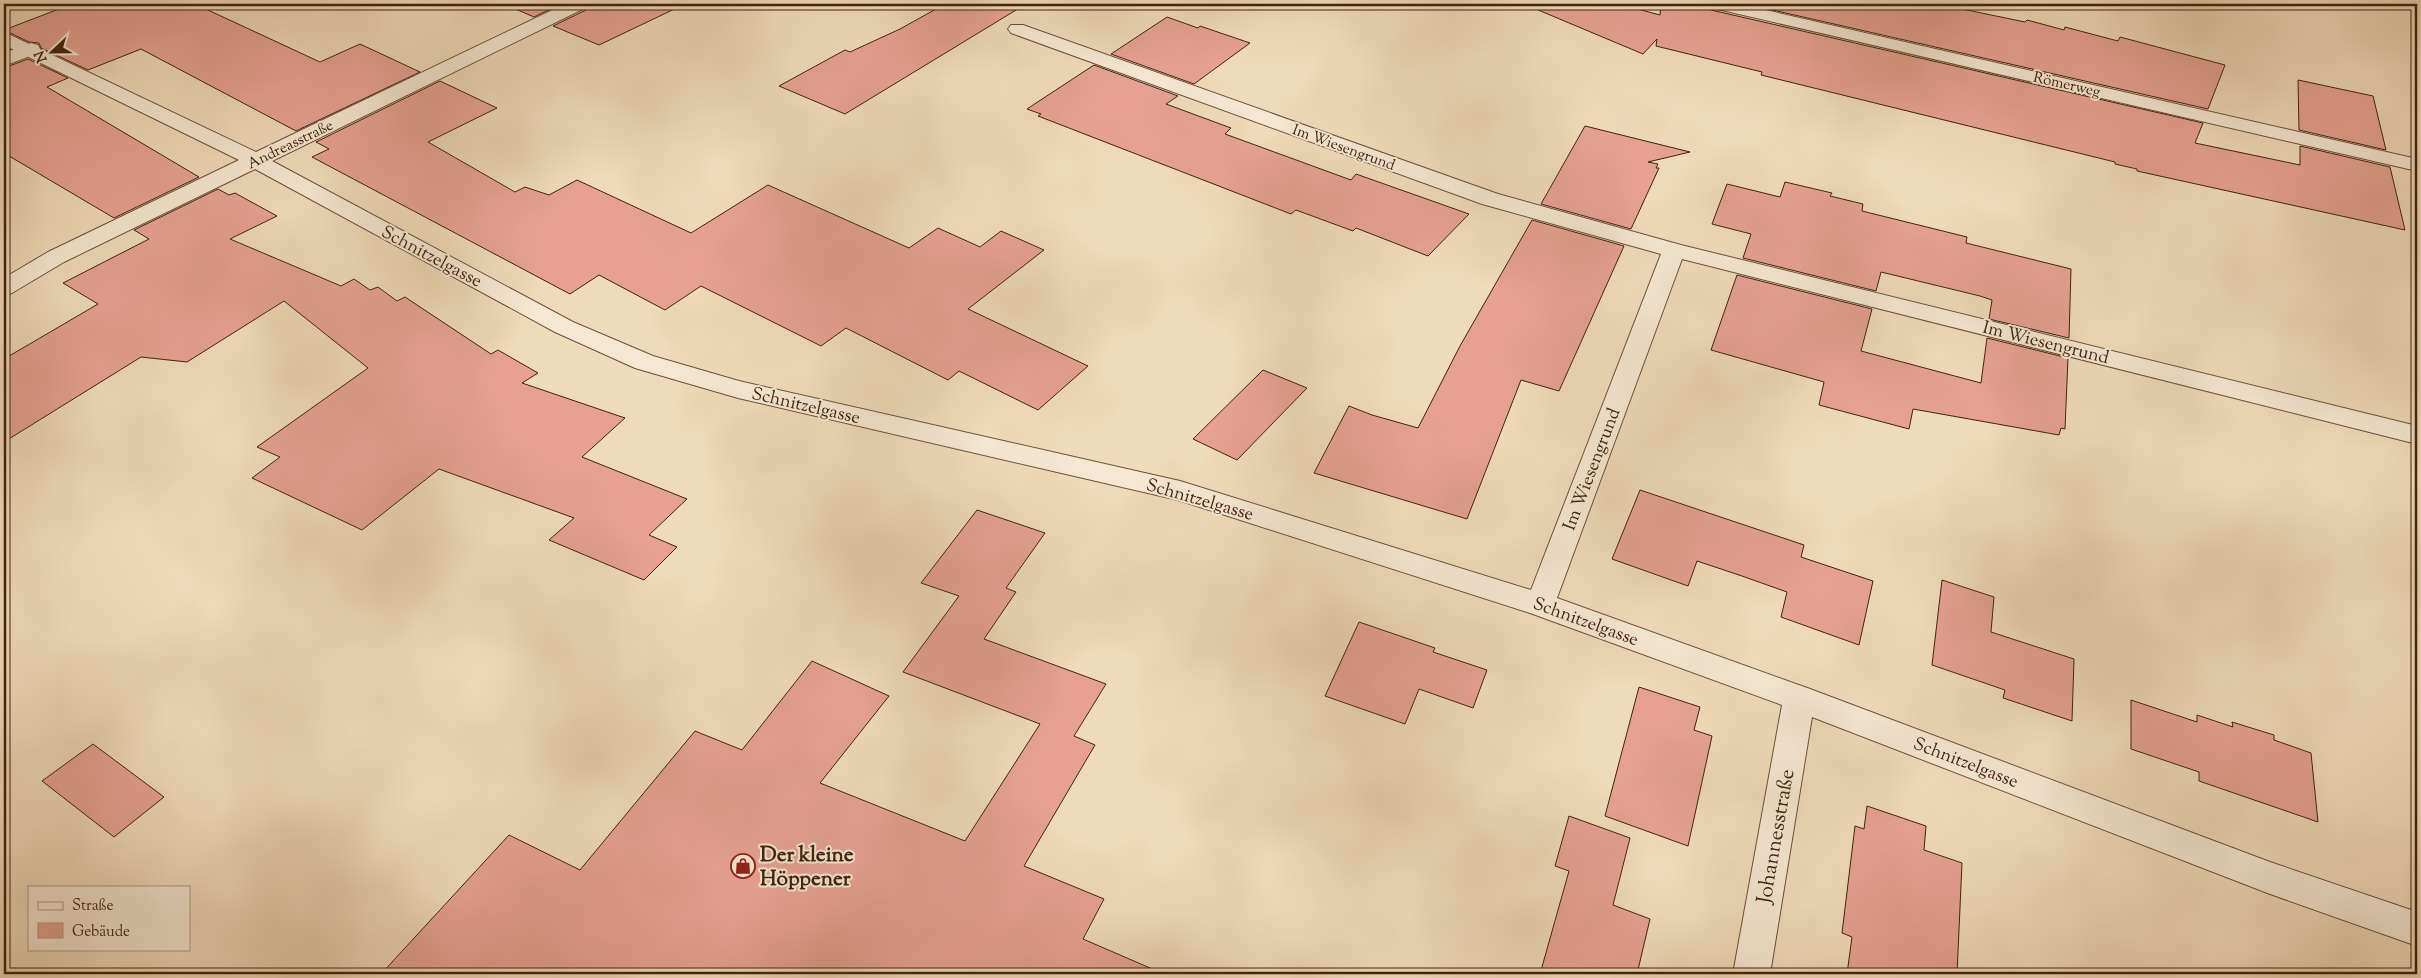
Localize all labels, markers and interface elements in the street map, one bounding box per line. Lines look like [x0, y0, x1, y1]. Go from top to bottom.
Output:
north arrow [28, 28, 78, 78]
text: N [30, 47, 53, 65]
street label: Römerweg [2031, 68, 2102, 103]
street label: Andreasstraße [244, 115, 337, 175]
street label: Im Wiesengrund [1289, 120, 1398, 177]
street label: Schnitzelgasse [376, 220, 486, 295]
street label: Im Wiesengrund [1980, 316, 2111, 372]
street label: Schnitzelgasse [749, 382, 862, 432]
street label: Im Wiesengrund [1558, 405, 1628, 535]
street label: Schnitzelgasse [1143, 473, 1256, 529]
street label: Schnitzelgasse [1529, 592, 1642, 654]
street label: Schnitzelgasse [1909, 732, 2022, 796]
street label: Johannesstraße [1750, 767, 1804, 907]
place label: Der kleine Höppener [760, 841, 854, 895]
shop icon: Der kleine Höppener [730, 853, 756, 879]
legend [28, 886, 190, 950]
text: Straße [72, 896, 114, 917]
text: Gebäude [72, 922, 130, 943]

